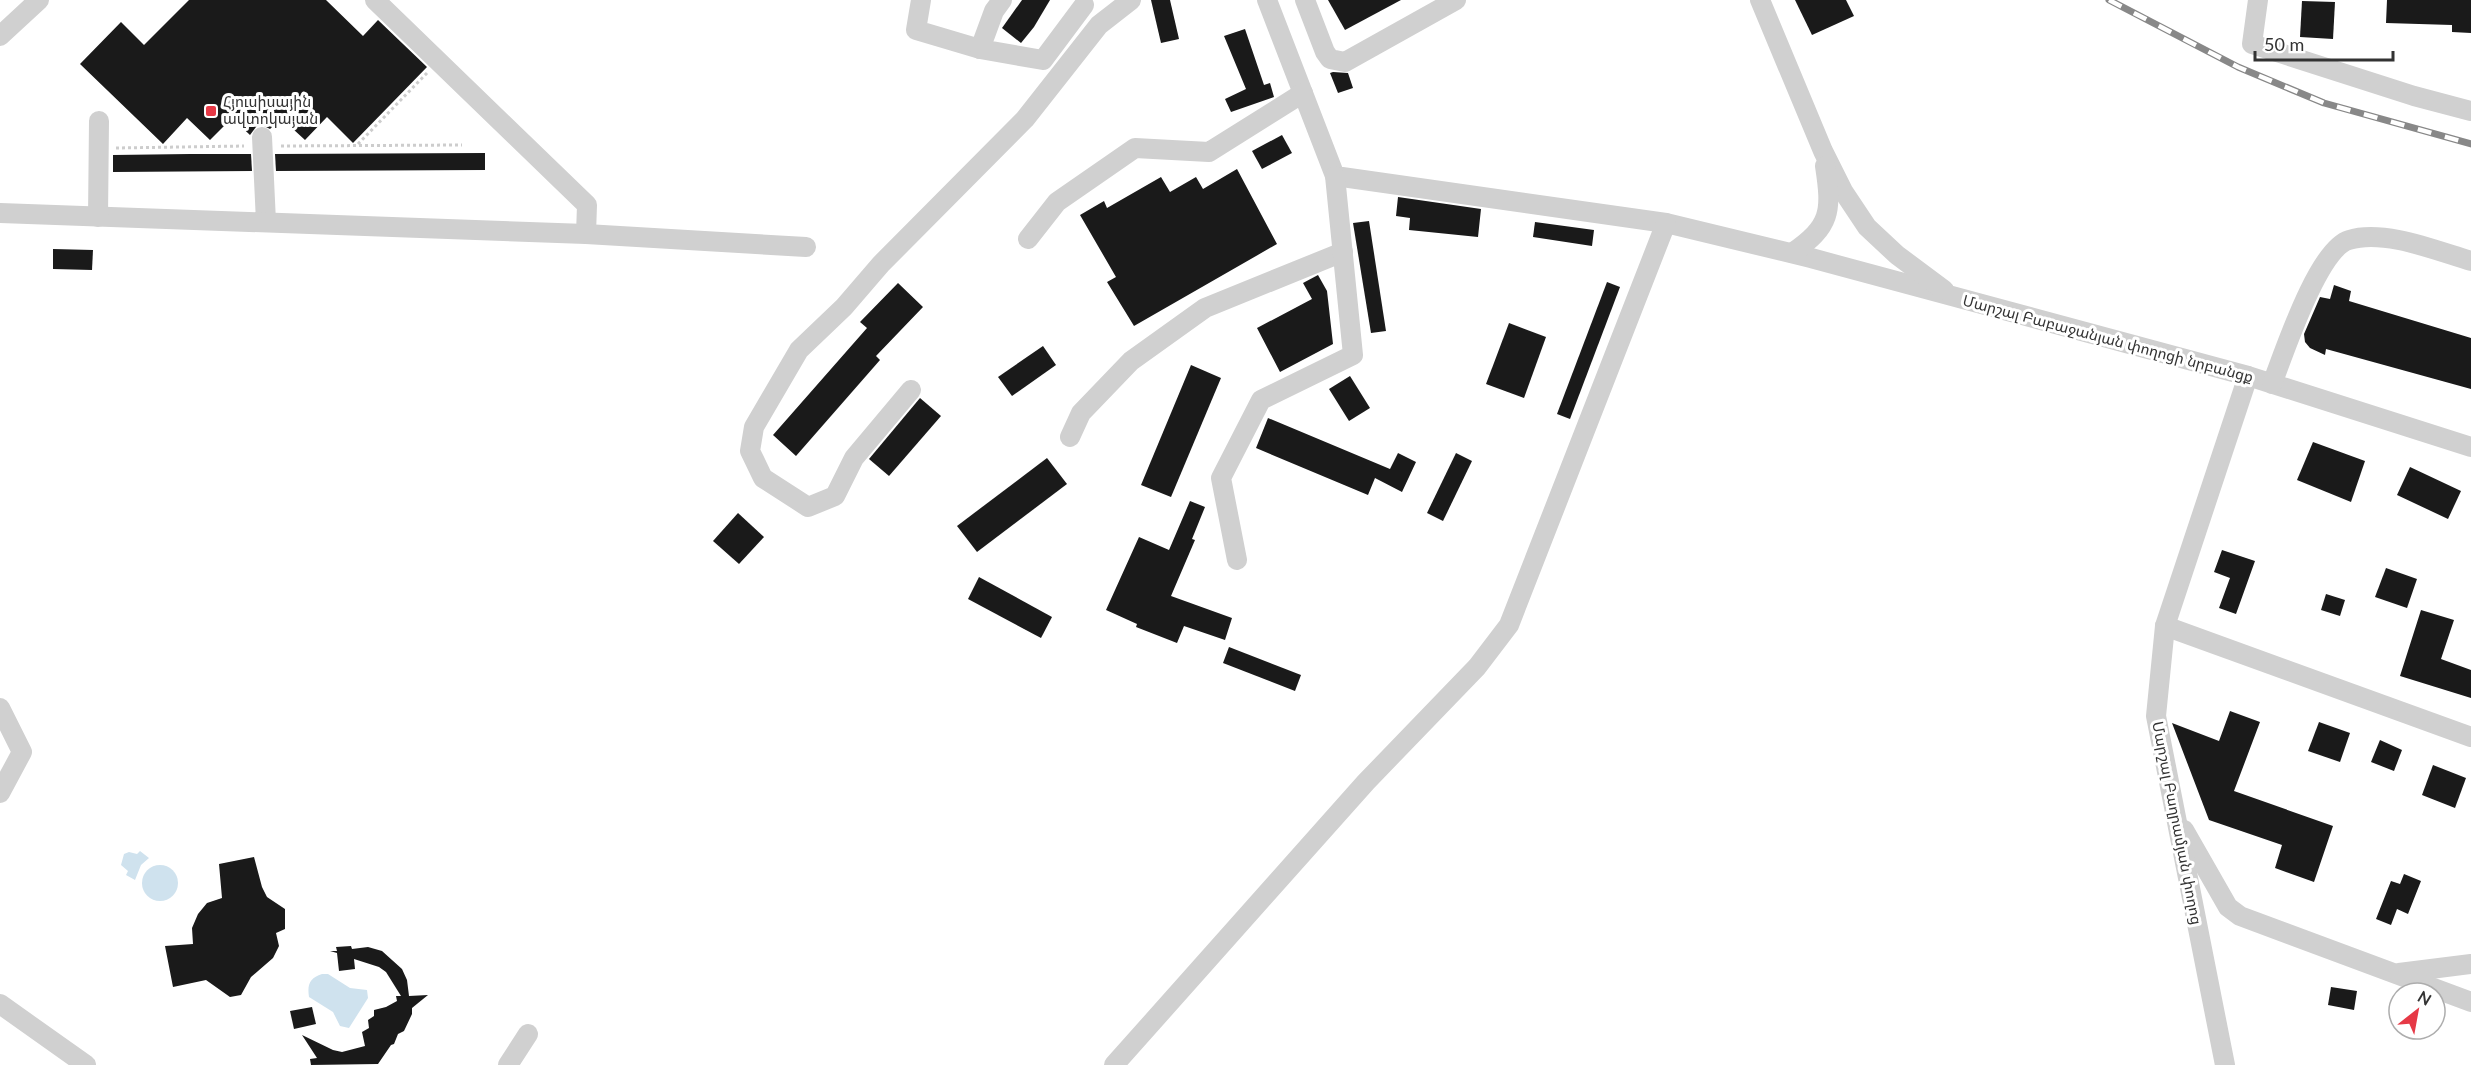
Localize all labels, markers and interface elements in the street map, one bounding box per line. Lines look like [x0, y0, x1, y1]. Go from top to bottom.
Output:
scale bar [2255, 24, 2393, 62]
text: 50 m [2264, 33, 2304, 55]
place label: Հյուսիսային ավտոկայան [223, 92, 318, 128]
marker: Հյուսիսային ավտոկայան [204, 104, 218, 118]
street label: Մարշալ Բաբաջանյան փողոցի նրբանցք [1961, 290, 2256, 387]
street label: Մարշալ Բաղրամյան փողոց [2148, 720, 2207, 926]
north arrow [2387, 981, 2447, 1041]
text: N [2415, 986, 2435, 1009]

